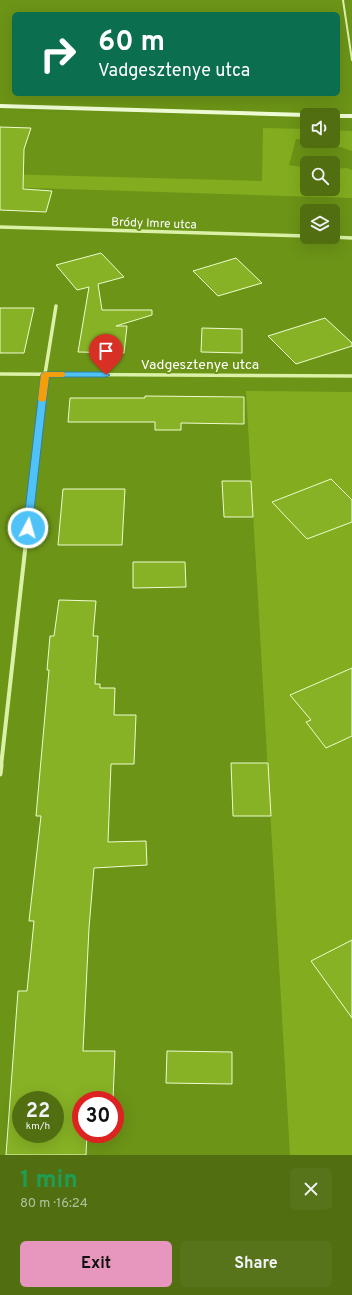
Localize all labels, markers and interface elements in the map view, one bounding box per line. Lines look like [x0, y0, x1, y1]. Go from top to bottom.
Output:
text: 60 m [98, 25, 165, 61]
icon: right [32, 28, 84, 80]
text: Vadgesztenye utca [98, 60, 250, 83]
map controls [300, 108, 340, 244]
button: sound [300, 108, 340, 148]
button: search [300, 156, 340, 196]
button: layers [300, 204, 340, 244]
street label: Bródy Imre utca [111, 215, 197, 233]
pin [89, 334, 123, 375]
icon: arrive [95, 340, 117, 362]
street label: Vadgesztenye utca [141, 357, 259, 374]
position arrow [7, 507, 49, 549]
speed limit sign: 30 [72, 1091, 124, 1143]
text: 22 [26, 1099, 50, 1125]
text: km/h [26, 1120, 50, 1133]
text: 1 min [20, 1166, 78, 1196]
button: close [290, 1168, 332, 1210]
text: 80 m · 16:24 [20, 1196, 88, 1212]
button: Exit [20, 1241, 172, 1287]
button: Share [180, 1241, 332, 1287]

